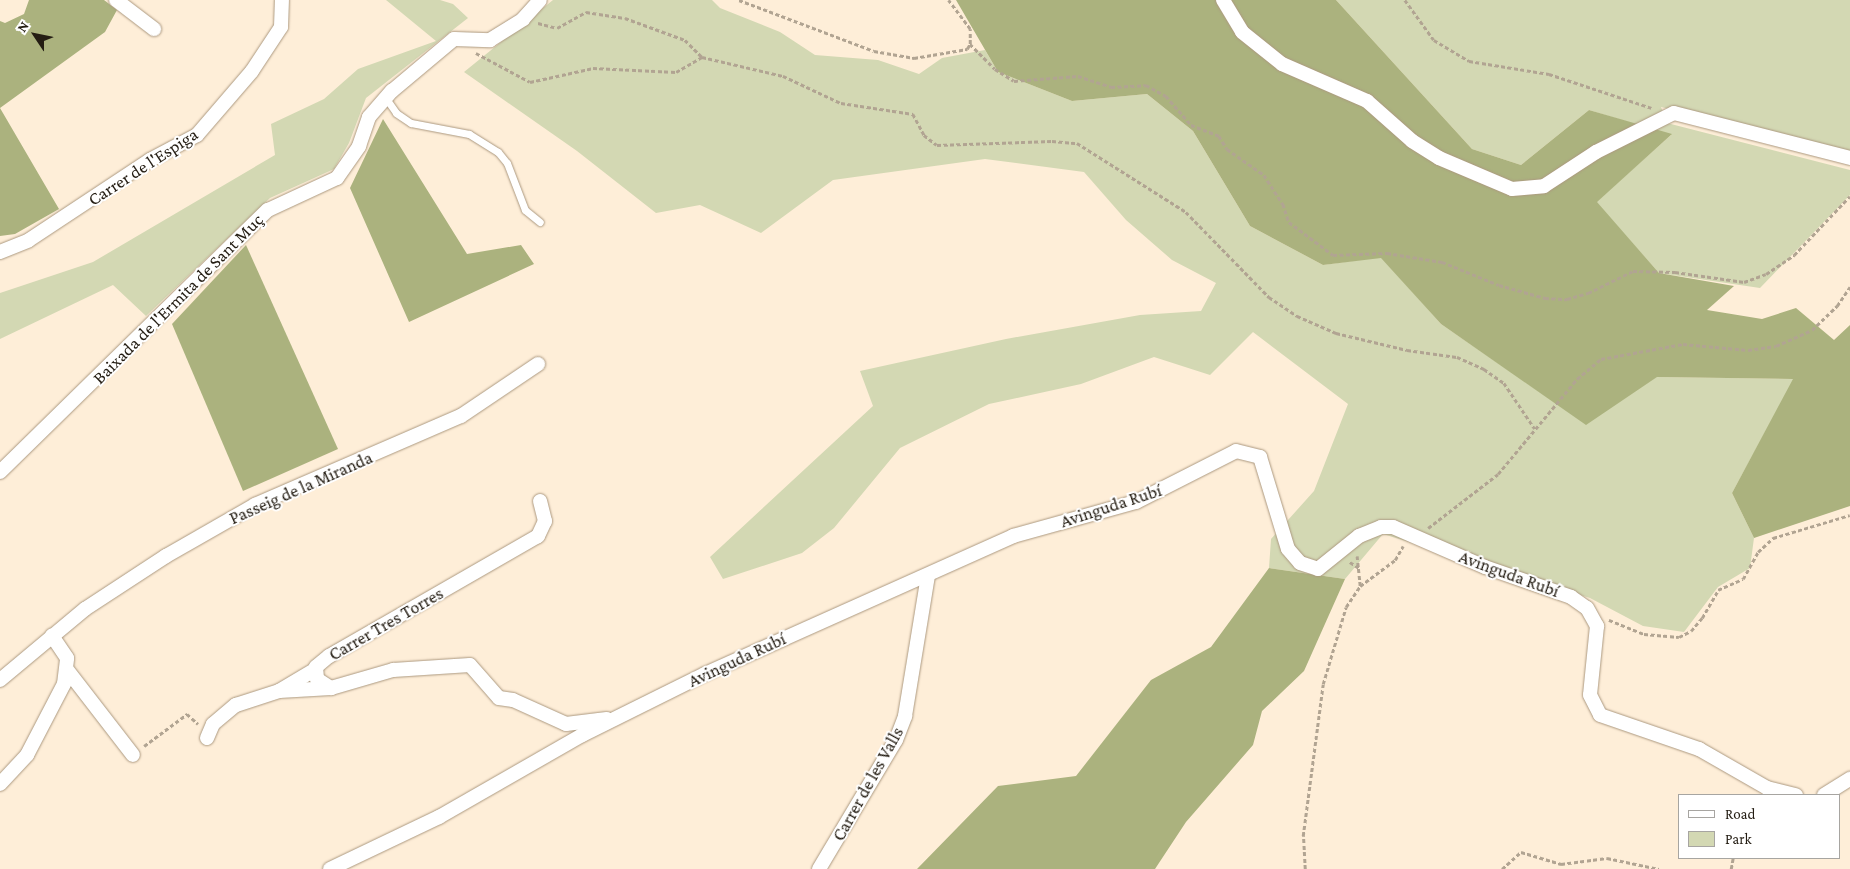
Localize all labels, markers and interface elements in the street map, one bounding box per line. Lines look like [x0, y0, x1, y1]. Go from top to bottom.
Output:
north arrow [10, 10, 60, 60]
text: N [13, 18, 32, 35]
street label: Carrer de l'Espiga [84, 123, 202, 211]
street label: Baixada de l'Ermita de Sant Muç [88, 209, 268, 389]
street label: Passeig de la Miranda [226, 447, 376, 529]
street label: Avinguda Rubí [1058, 479, 1164, 533]
street label: Avinguda Rubí [1456, 546, 1562, 602]
street label: Carrer Tres Torres [325, 583, 447, 665]
street label: Avinguda Rubí [685, 628, 789, 692]
street label: Carrer de les Valls [828, 723, 908, 845]
legend [1678, 794, 1840, 859]
text: Road [1725, 806, 1755, 822]
text: Park [1725, 831, 1752, 847]

